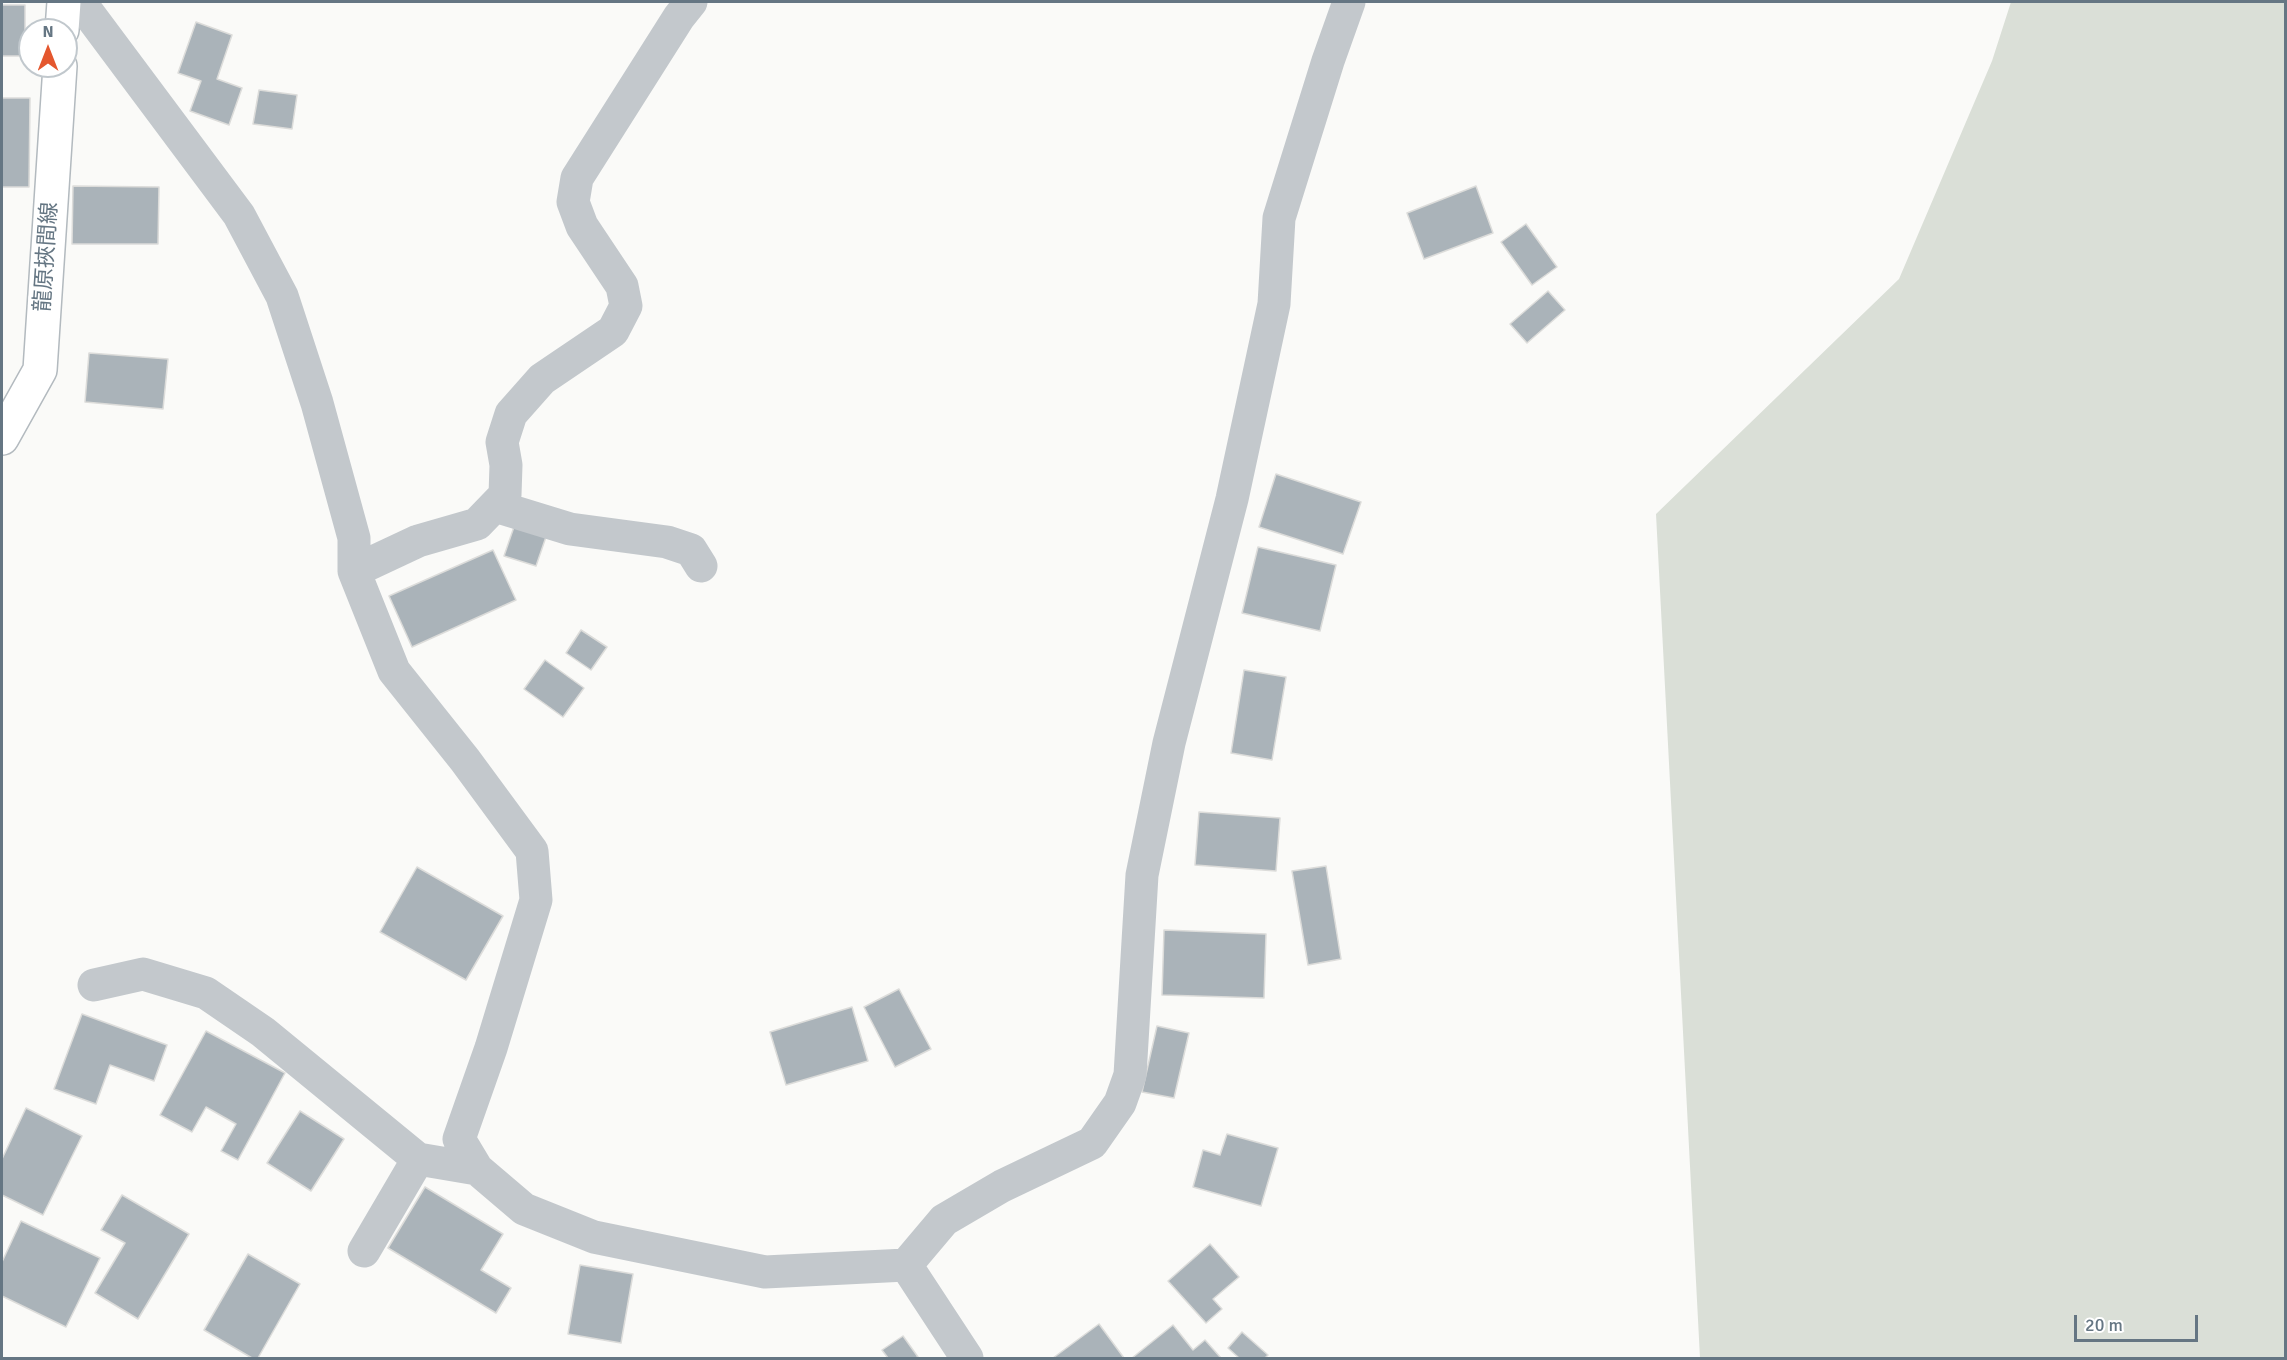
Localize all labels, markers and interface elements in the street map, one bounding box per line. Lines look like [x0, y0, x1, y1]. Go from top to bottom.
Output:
north arrow [18, 18, 78, 78]
text: N [42, 22, 54, 42]
street label: 龍原挾間線 [30, 201, 64, 313]
scale bar [2077, 1303, 2202, 1341]
text: 20 m [2085, 1314, 2123, 1336]

